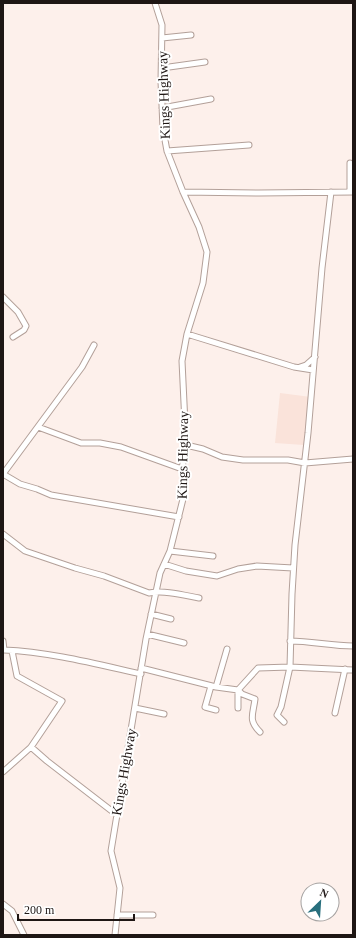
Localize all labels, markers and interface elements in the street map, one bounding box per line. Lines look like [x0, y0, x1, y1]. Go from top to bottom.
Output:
street label: Kings Highway [155, 51, 173, 139]
street label: Kings Highway [175, 411, 191, 499]
street label: Kings Highway [109, 727, 139, 817]
north arrow [300, 882, 340, 922]
text: N [318, 886, 330, 900]
scale bar [18, 896, 134, 922]
text: 200 m [24, 903, 55, 917]

